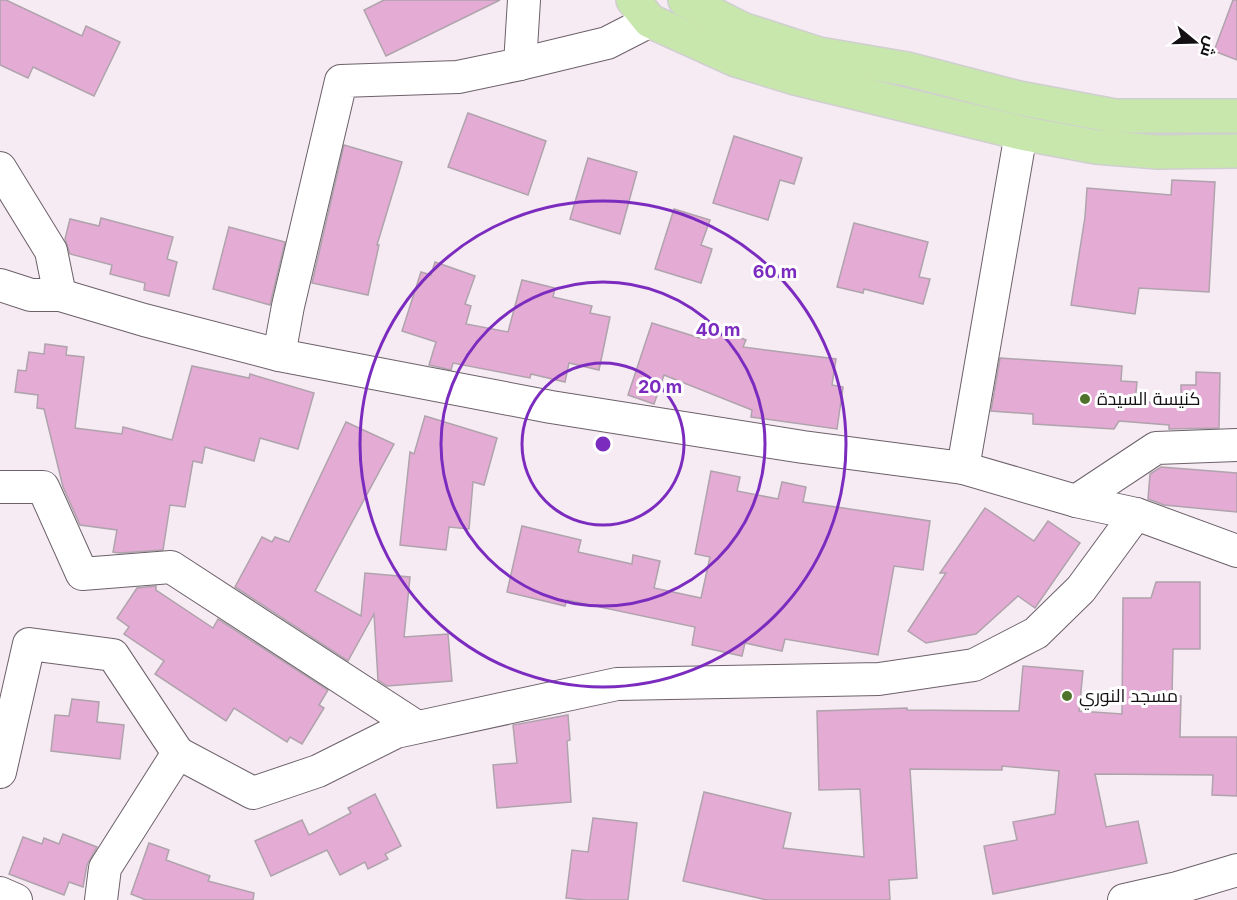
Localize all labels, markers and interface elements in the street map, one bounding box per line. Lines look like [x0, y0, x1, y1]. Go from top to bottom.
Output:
north arrow [1165, 12, 1225, 72]
text: ش [1196, 34, 1222, 60]
text: 60 m [753, 261, 797, 282]
text: 40 m [696, 319, 741, 340]
text: 20 m [638, 376, 682, 397]
place label: كنيسة السيدة [1097, 388, 1201, 409]
marker: كنيسة السيدة [1078, 392, 1092, 406]
centre of rings [593, 434, 613, 454]
place label: مسجد النوري [1079, 685, 1178, 710]
marker: مسجد النوري [1060, 689, 1074, 703]

